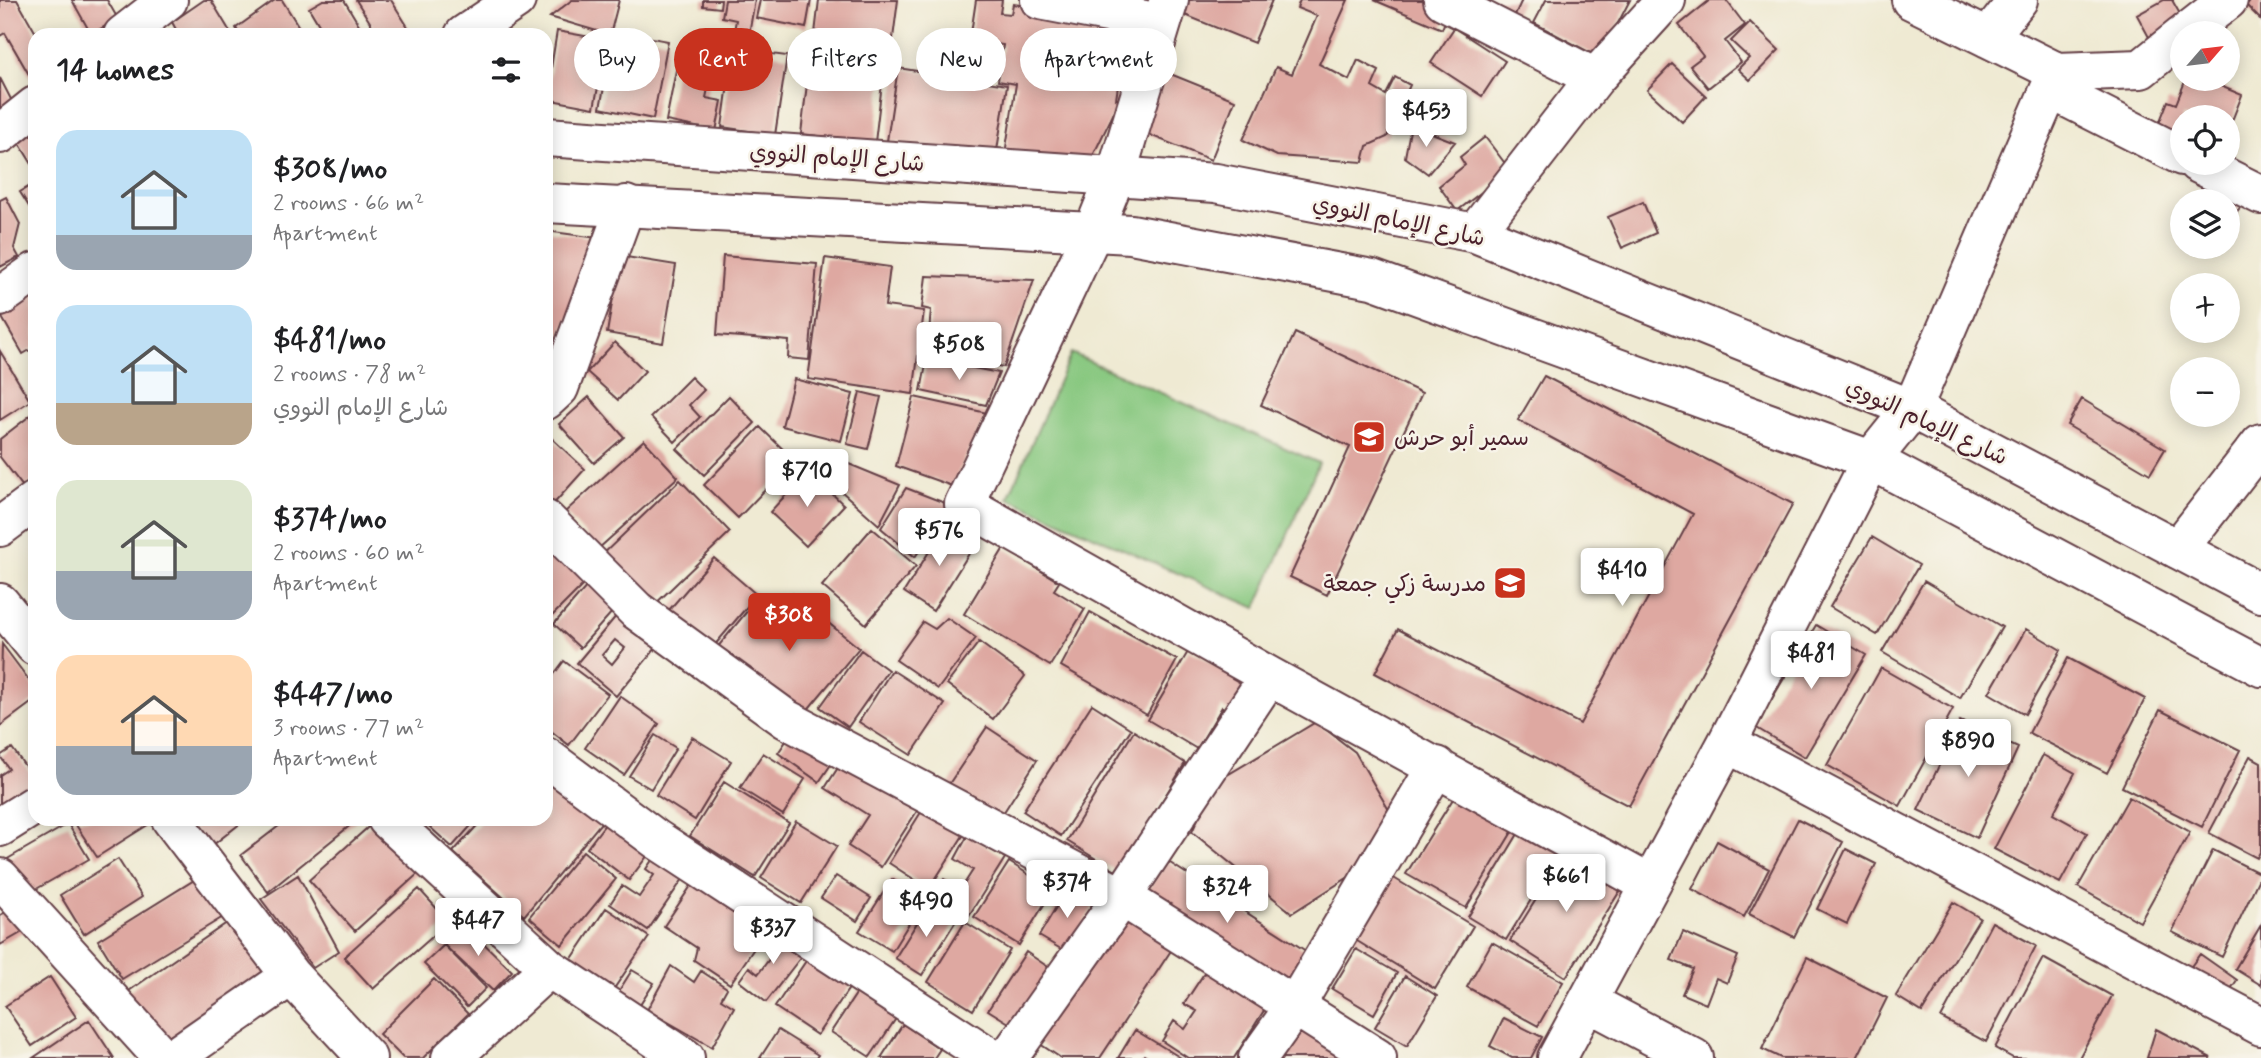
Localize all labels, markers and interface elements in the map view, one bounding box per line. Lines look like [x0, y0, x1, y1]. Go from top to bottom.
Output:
north arrow [2170, 21, 2240, 91]
map controls [2170, 21, 2240, 427]
chip: Buy [574, 28, 660, 91]
chip: Rent [674, 28, 773, 91]
chip: Filters [787, 28, 902, 91]
chip: New [916, 28, 1006, 91]
chip: Apartment [1020, 28, 1177, 91]
text: 14 homes [56, 51, 174, 90]
icon: filters [487, 51, 525, 89]
pin: $453 [1385, 90, 1467, 149]
text: $453 [1402, 97, 1450, 127]
button: locate [2170, 105, 2240, 175]
street label: شارع الإمام النووي [748, 138, 925, 181]
text: $308/mo [273, 150, 387, 189]
icon: home [112, 158, 196, 242]
text: 2 rooms · 66 m² [273, 189, 424, 219]
street label: شارع الإمام النووي [1309, 189, 1487, 256]
button: layers [2170, 189, 2240, 259]
text: Apartment [273, 219, 378, 249]
button: + [2170, 273, 2240, 343]
text: $481/mo [273, 321, 386, 360]
pin: $508 [918, 322, 1000, 382]
text: $508 [933, 330, 985, 360]
icon: home [112, 333, 196, 417]
button: − [2170, 357, 2240, 427]
text: 2 rooms · 78 m² [273, 360, 426, 390]
street label: شارع الإمام النووي [1840, 372, 2012, 474]
text: شارع الإمام النووي [273, 394, 448, 424]
school or university icon: سمير أبو حرش [1350, 418, 1388, 456]
place label: سمير أبو حرش [1394, 423, 1529, 454]
pin: $710 [766, 449, 848, 509]
text: $710 [781, 457, 833, 487]
text: $374/mo [273, 500, 387, 539]
icon: home [112, 508, 196, 592]
pin: $576 [898, 508, 980, 568]
text: $576 [914, 516, 964, 546]
text: 2 rooms · 60 m² [273, 539, 425, 569]
pin: $410 [1581, 548, 1663, 608]
text: $410 [1597, 556, 1647, 586]
school or university icon: مدرسة زكي جمعة [1491, 564, 1529, 602]
text: Apartment [273, 569, 378, 599]
place label: مدرسة زكي جمعة [1324, 570, 1486, 604]
pin: $308 [748, 594, 830, 653]
text: $308 [764, 601, 814, 631]
pin: $481 [1770, 632, 1852, 691]
text: $481 [1787, 639, 1835, 669]
text: $447/mo [273, 675, 393, 714]
icon: home [112, 683, 196, 767]
text: 3 rooms · 77 m² [273, 714, 424, 744]
pin: $890 [1927, 720, 2009, 779]
text: $890 [1941, 727, 1995, 757]
text: Apartment [273, 744, 378, 774]
pin: $661 [1525, 855, 1607, 914]
pin: $374 [1026, 860, 1108, 920]
text: $661 [1543, 862, 1590, 892]
pin: $324 [1186, 866, 1268, 925]
text: $374 [1042, 868, 1092, 898]
text: $324 [1202, 873, 1252, 903]
pin: $490 [885, 880, 967, 939]
text: $490 [899, 887, 953, 917]
pin: $447 [437, 898, 519, 958]
text: $447 [451, 906, 505, 936]
pin: $337 [732, 906, 814, 966]
text: $337 [750, 914, 796, 944]

